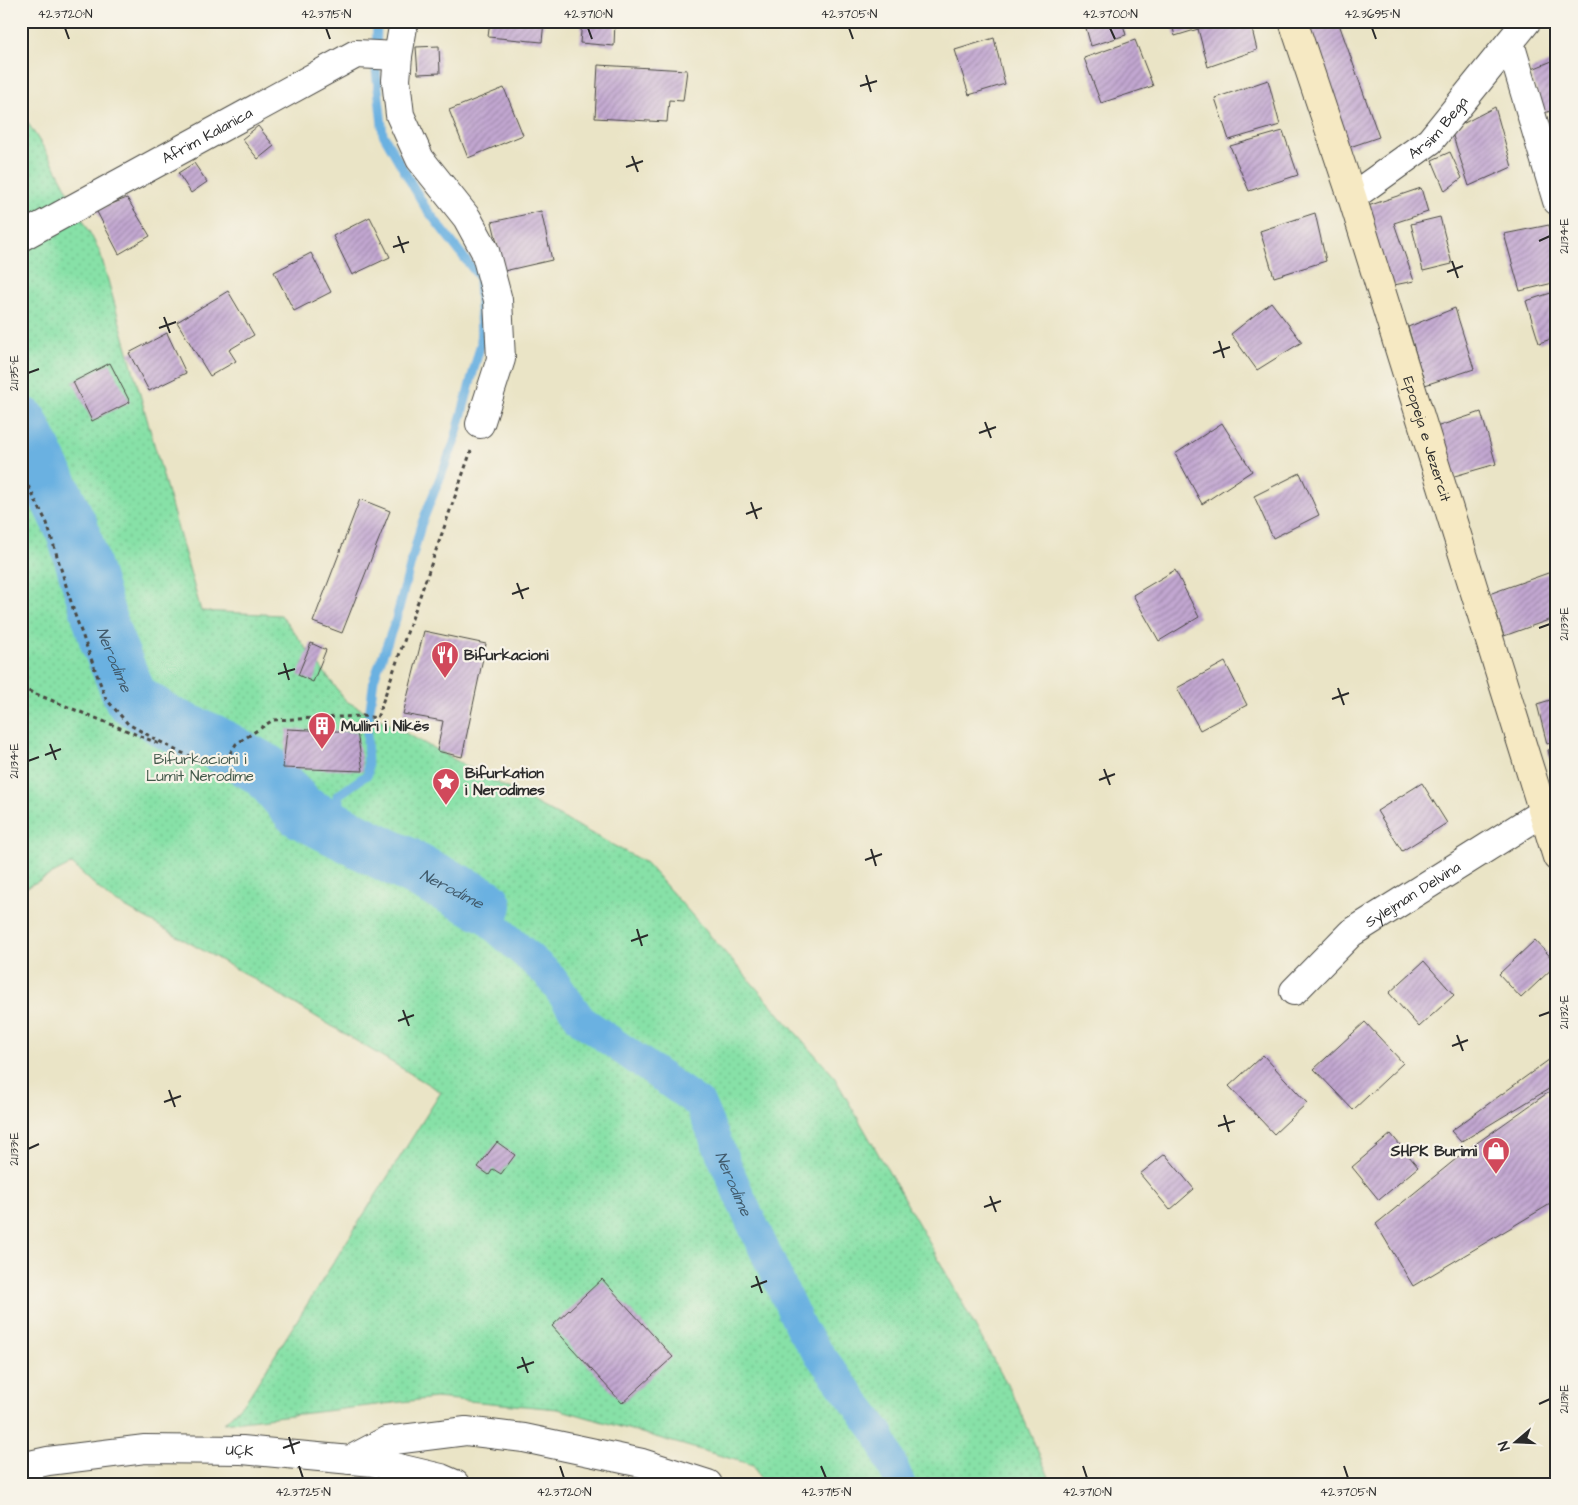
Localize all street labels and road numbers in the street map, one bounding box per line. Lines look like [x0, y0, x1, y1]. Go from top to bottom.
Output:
street label: Arsim Bega [1404, 92, 1473, 164]
street label: Afrim Kalanica [158, 102, 257, 169]
street label: Epopeja e Jezercit [1397, 374, 1456, 505]
street label: Sylejman Delvina [1361, 857, 1465, 933]
street label: UÇK [225, 1440, 255, 1462]

